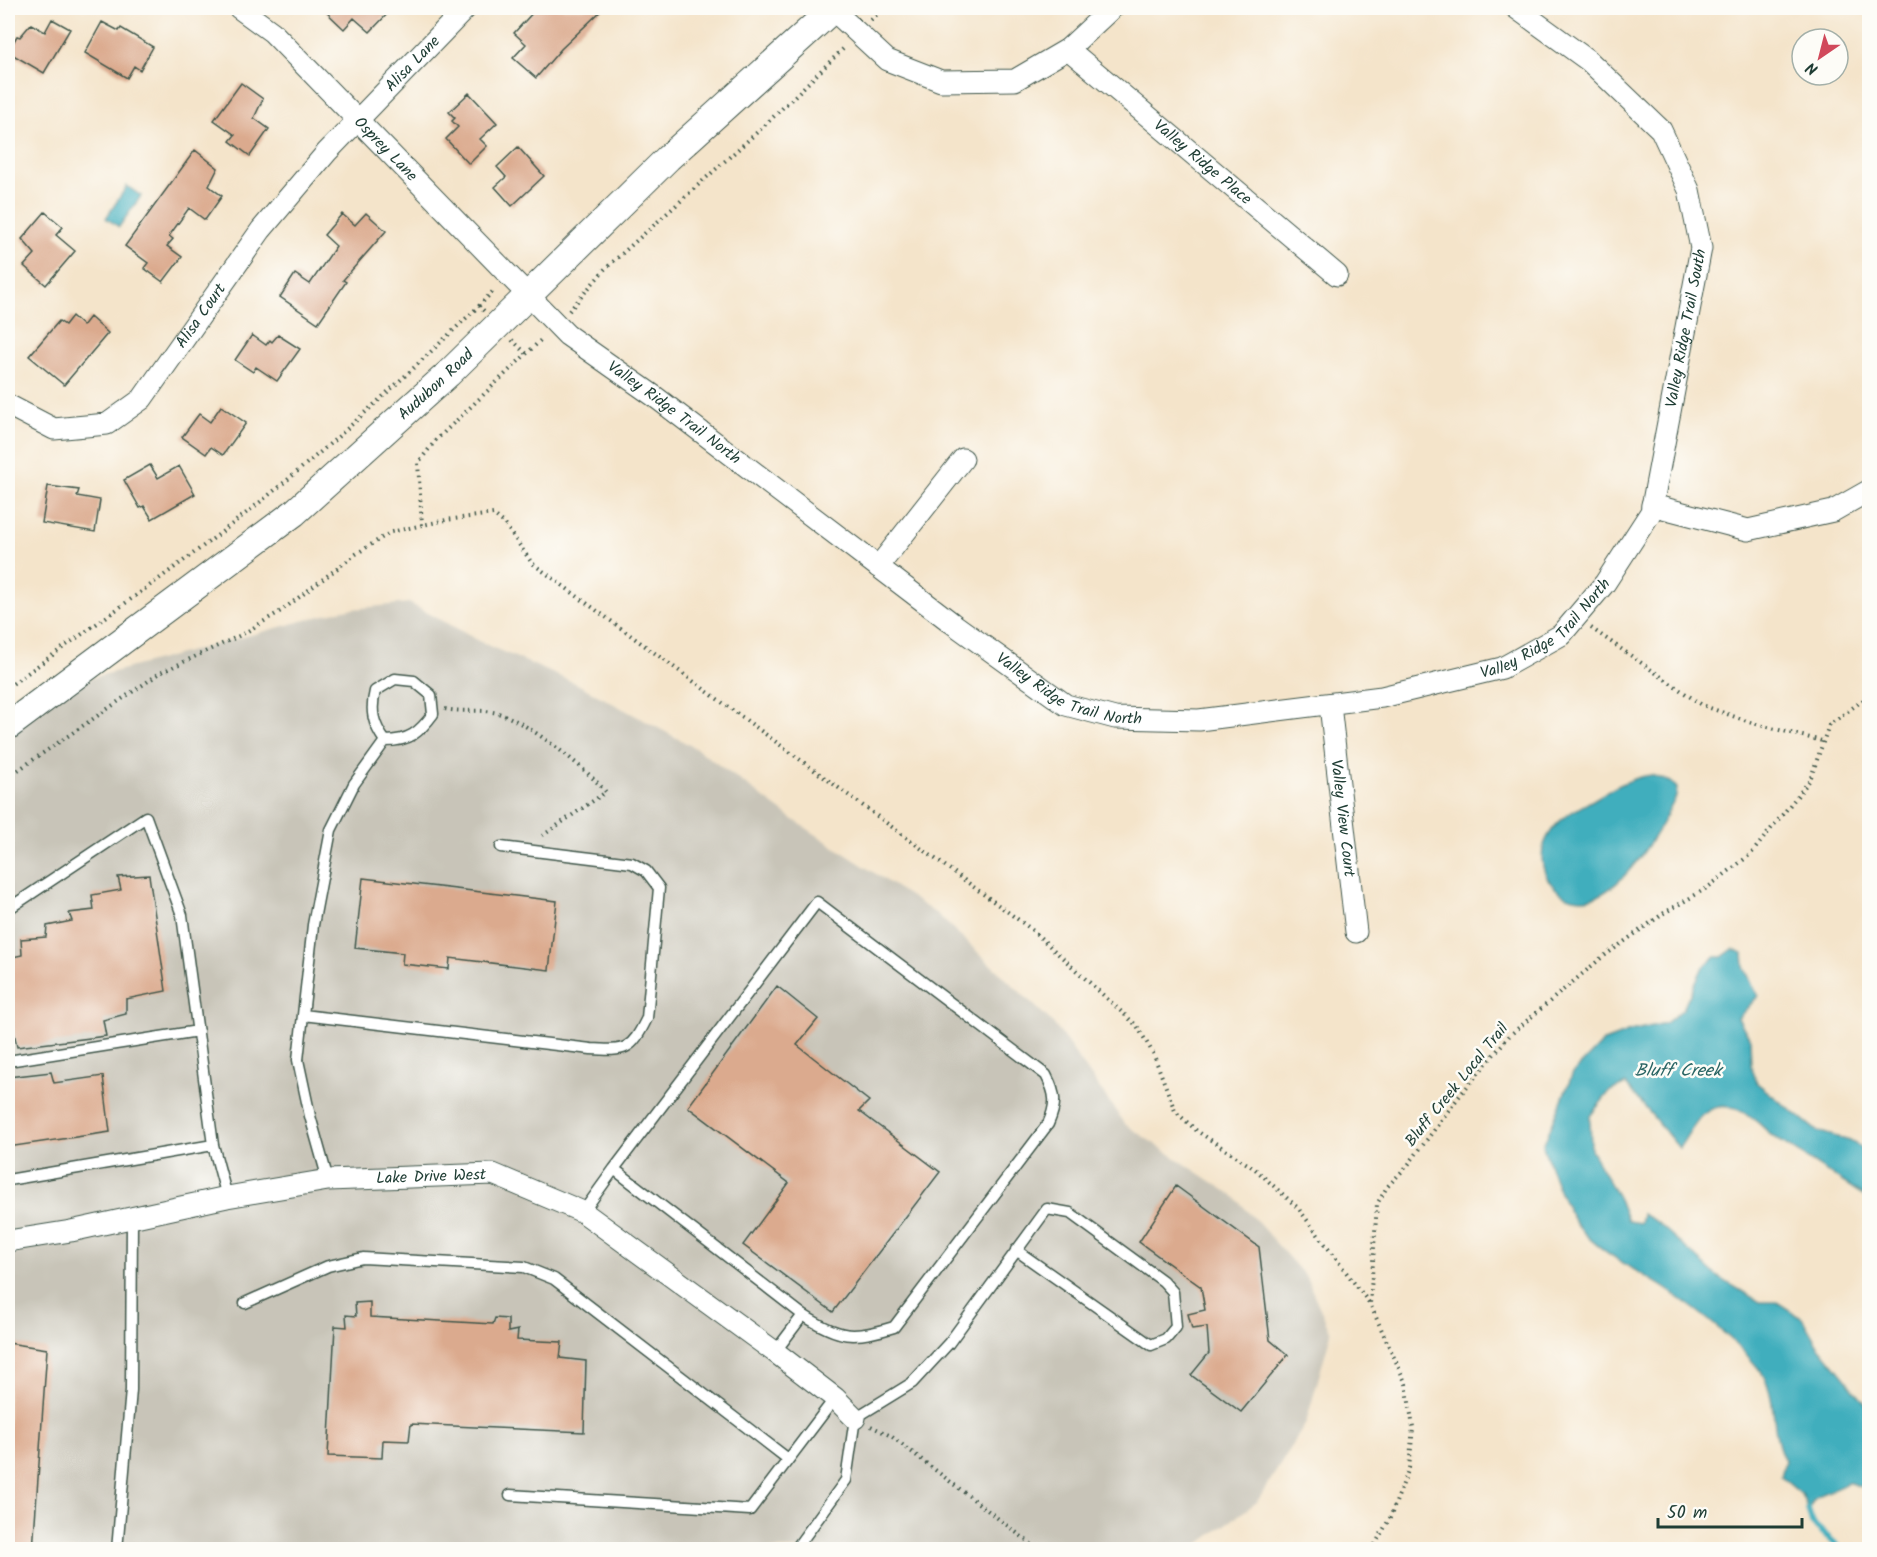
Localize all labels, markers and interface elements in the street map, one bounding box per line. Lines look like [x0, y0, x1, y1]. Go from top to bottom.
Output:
north arrow [1790, 27, 1850, 87]
street label: Alisa Lane [379, 30, 446, 97]
text: N [1801, 55, 1824, 81]
street label: Osprey Lane [348, 111, 424, 187]
street label: Valley Ridge Place [1148, 113, 1257, 211]
street label: Valley Ridge Trail South [1659, 247, 1713, 410]
street label: Alisa Court [169, 277, 233, 353]
street label: Audubon Road [392, 342, 480, 426]
street label: Valley Ridge Trail North [602, 354, 746, 471]
street label: Valley Ridge Trail North [1478, 572, 1617, 685]
street label: Valley Ridge Trail North [991, 646, 1142, 731]
street label: Valley View Court [1324, 758, 1362, 879]
street label: Bluff Creek Local Trail [1399, 1017, 1515, 1153]
water label: Bluff Creek [1635, 1057, 1724, 1086]
street label: Lake Drive West [376, 1162, 487, 1191]
scale bar [1658, 1491, 1802, 1529]
text: 50 m [1667, 1499, 1707, 1528]

